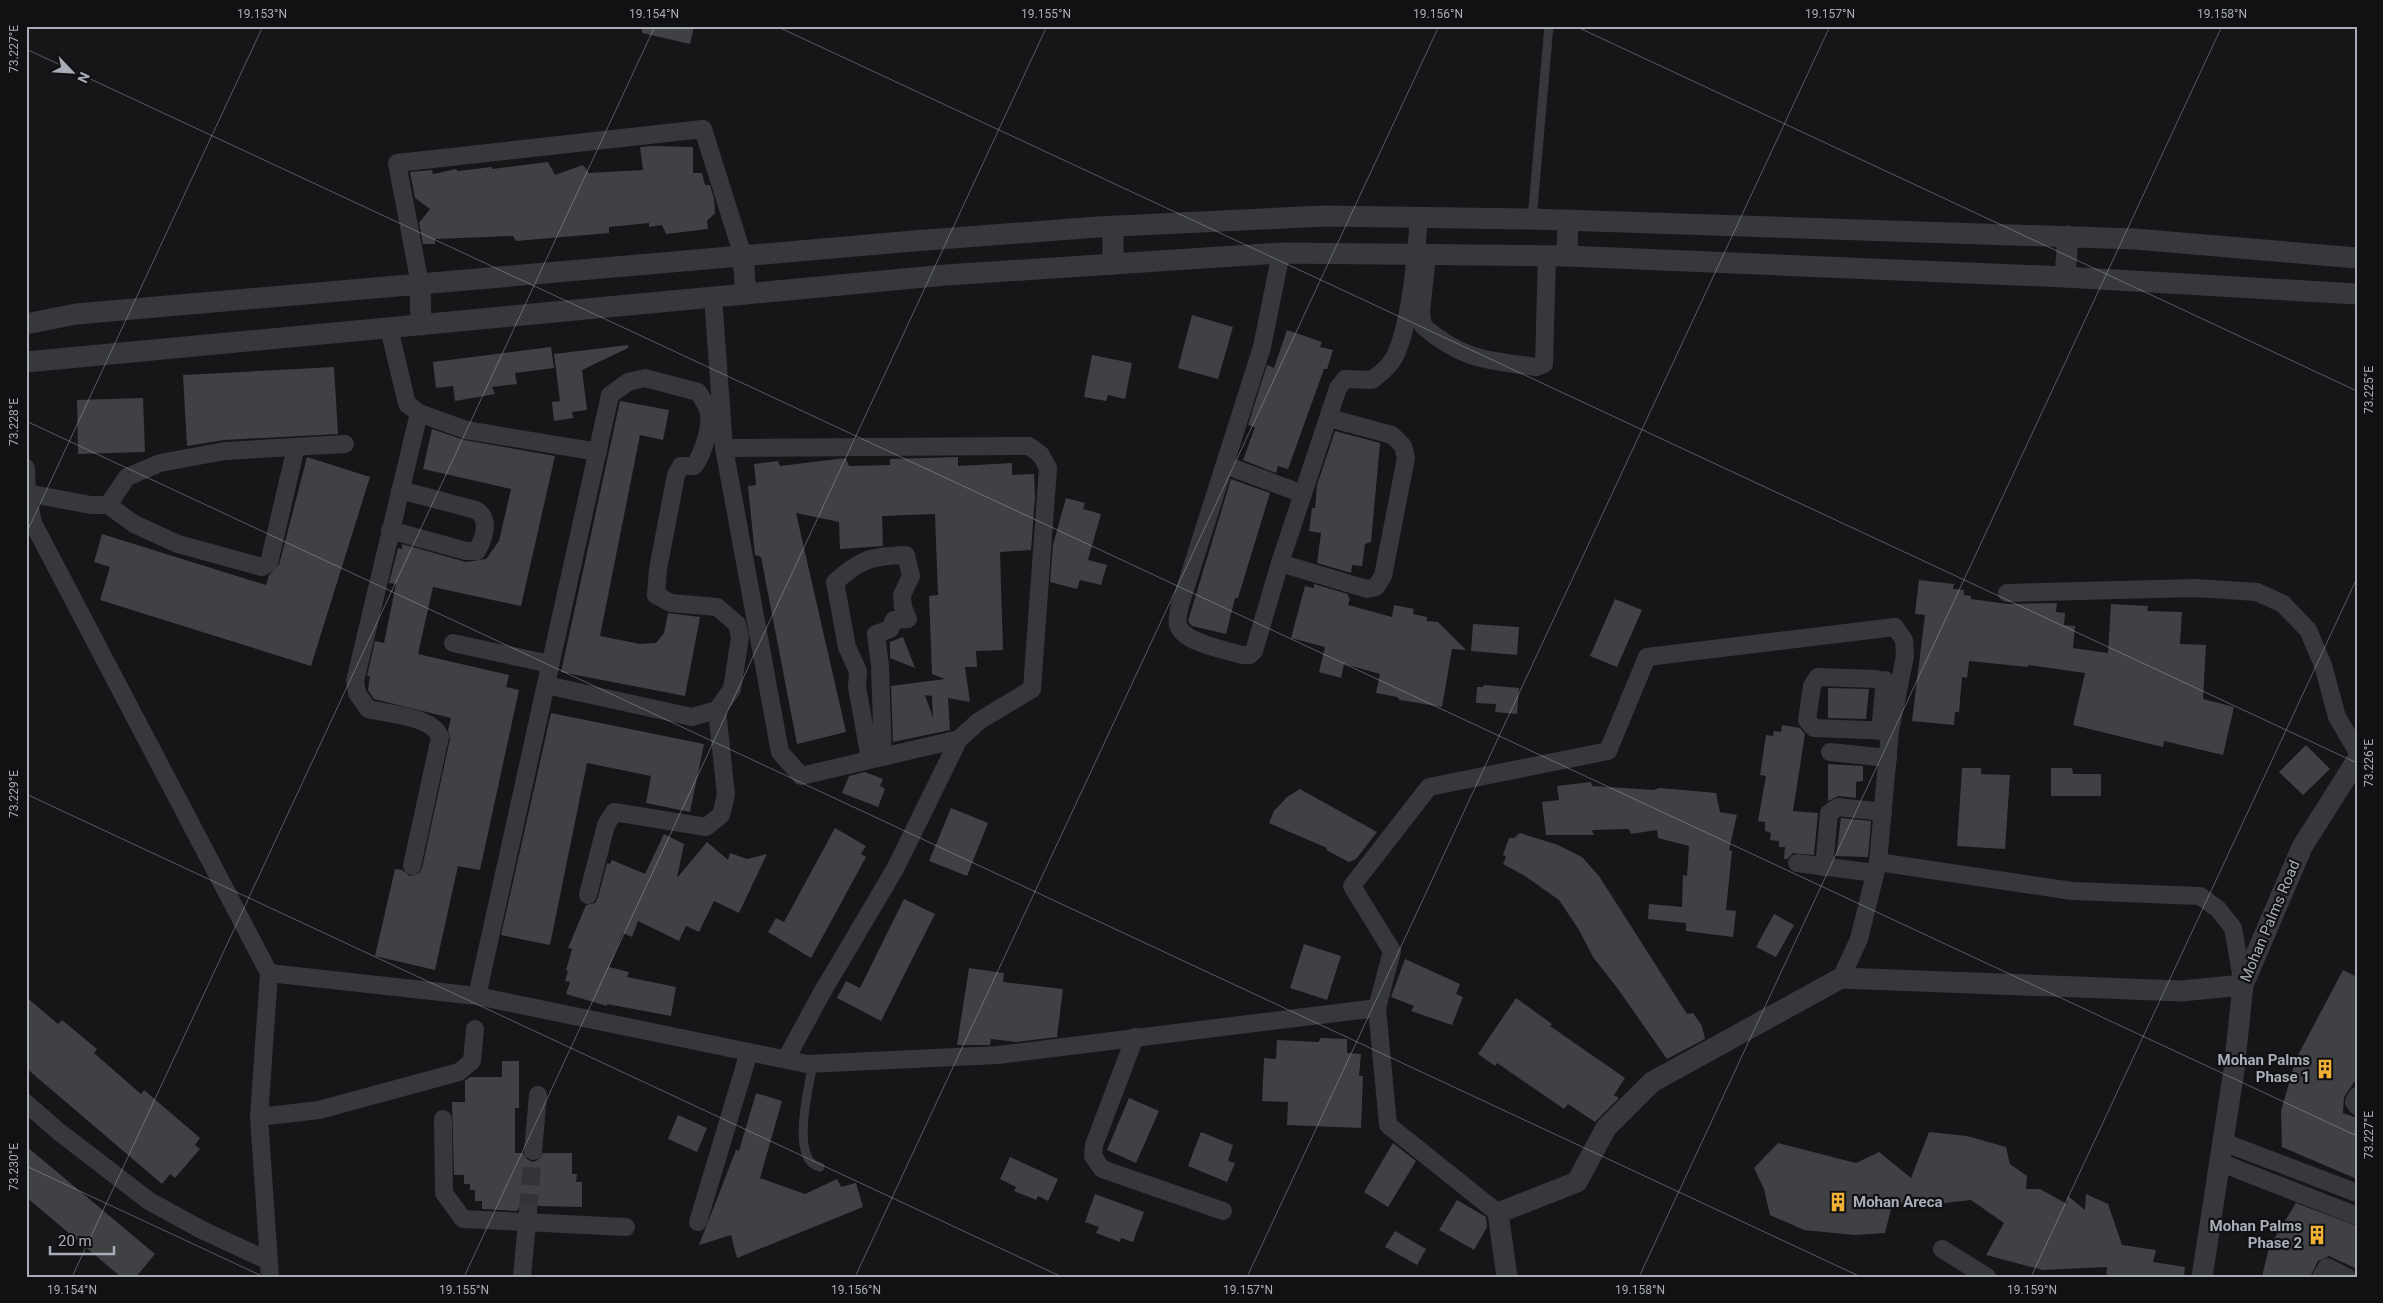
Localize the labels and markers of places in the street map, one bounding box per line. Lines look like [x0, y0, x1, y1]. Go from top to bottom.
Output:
place label: Mohan Palms Phase 1 [2218, 1051, 2310, 1086]
building icon: Mohan Palms Phase 1 [2314, 1058, 2336, 1080]
building icon: Mohan Areca [1827, 1191, 1849, 1213]
place label: Mohan Areca [1853, 1193, 1943, 1211]
place label: Mohan Palms Phase 2 [2210, 1217, 2302, 1252]
building icon: Mohan Palms Phase 2 [2306, 1224, 2328, 1246]

